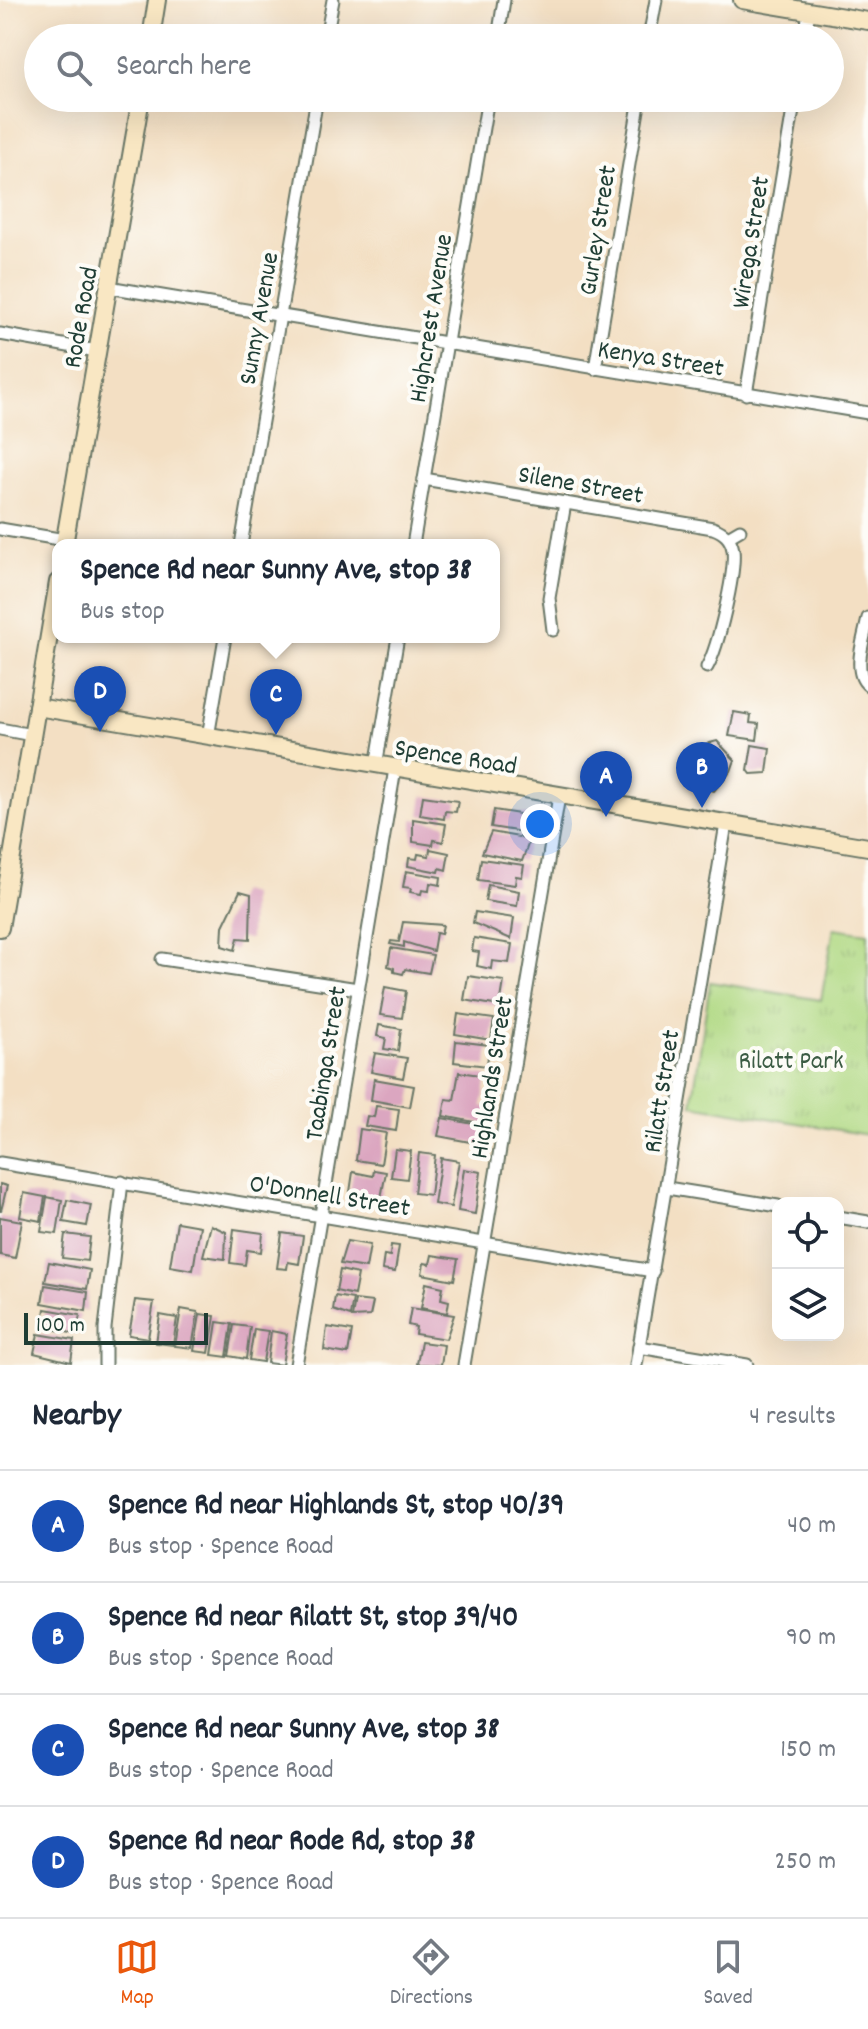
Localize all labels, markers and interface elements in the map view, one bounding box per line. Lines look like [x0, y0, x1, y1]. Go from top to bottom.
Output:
search box [24, 24, 844, 112]
icon: search [52, 46, 96, 90]
text: Search here [116, 47, 252, 90]
street label: Gurley Street [571, 162, 628, 298]
street label: Wirega Street [724, 173, 781, 311]
street label: Highcrest Avenue [401, 231, 464, 406]
street label: Sunny Avenue [231, 249, 290, 388]
street label: Rode Road [55, 264, 110, 371]
street label: Kenya Street [595, 332, 727, 389]
street label: Silene Street [515, 457, 646, 516]
popup [52, 539, 500, 643]
text: Spence Rd near Sunny Ave, stop 38 [80, 551, 472, 594]
text: Bus stop [80, 594, 165, 631]
pin: D [74, 666, 126, 732]
pin: C [250, 669, 302, 735]
street label: Spence Road [392, 731, 519, 786]
pin: B [676, 742, 728, 808]
pin: A [580, 751, 632, 817]
your location [520, 804, 560, 844]
street label: Taabinga Street [297, 983, 358, 1143]
street label: Highlands Street [462, 993, 525, 1161]
street label: Rilatt Street [635, 1027, 692, 1156]
park label: Rilatt Park [738, 1044, 844, 1081]
street label: O'Donnell Street [247, 1167, 413, 1228]
map controls [772, 1197, 844, 1341]
button: locate [772, 1197, 844, 1269]
button: layers [772, 1269, 844, 1341]
scale bar [24, 1309, 208, 1345]
text: 100 m [36, 1311, 85, 1342]
text: Nearby [32, 1393, 121, 1442]
text: 4 results [749, 1399, 836, 1436]
text: Spence Rd near Highlands St, stop 40/39 [108, 1486, 564, 1529]
text: A [51, 1508, 65, 1545]
text: 40 m [787, 1508, 836, 1545]
text: Bus stop · Spence Road [108, 1529, 334, 1566]
text: Spence Rd near Rilatt St, stop 39/40 [108, 1598, 518, 1641]
text: B [52, 1620, 64, 1657]
text: 90 m [786, 1620, 836, 1657]
text: Bus stop · Spence Road [108, 1641, 334, 1678]
text: Spence Rd near Sunny Ave, stop 38 [108, 1710, 500, 1753]
text: C [52, 1732, 64, 1769]
text: 150 m [780, 1732, 836, 1769]
text: Bus stop · Spence Road [108, 1753, 334, 1790]
text: Spence Rd near Rode Rd, stop 38 [108, 1822, 475, 1865]
text: D [51, 1844, 65, 1881]
text: 250 m [775, 1844, 836, 1881]
text: Bus stop · Spence Road [108, 1865, 334, 1902]
tab: Map [115, 1935, 159, 2014]
tab: Directions [390, 1935, 473, 2014]
tab: Saved [704, 1935, 753, 2014]

